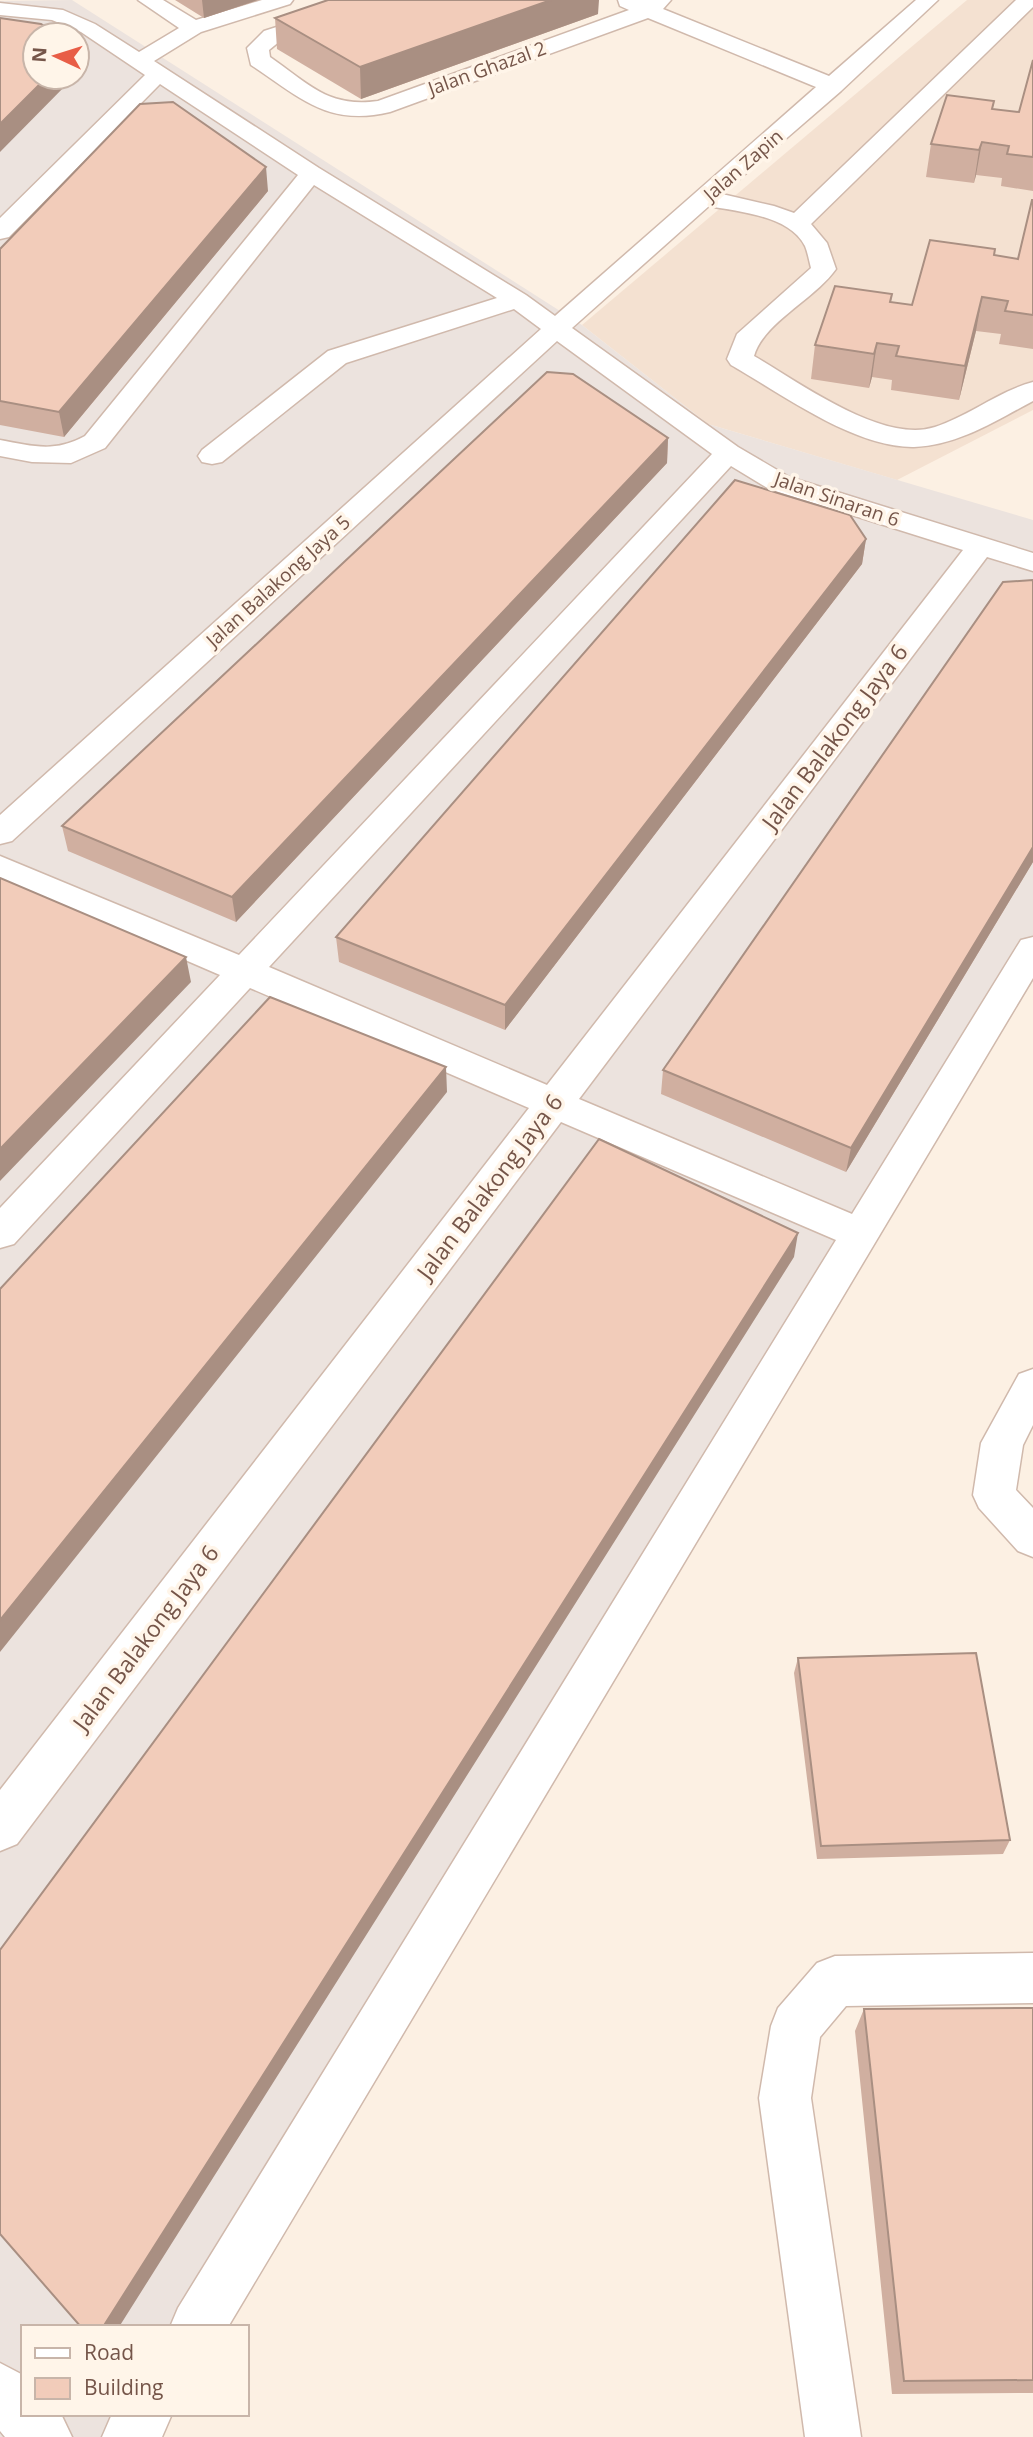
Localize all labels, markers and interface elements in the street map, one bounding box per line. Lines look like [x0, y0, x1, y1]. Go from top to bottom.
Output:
north arrow [21, 21, 91, 91]
street label: Jalan Ghazal 2 [423, 35, 550, 102]
text: N [26, 46, 53, 63]
street label: Jalan Zapin [696, 123, 788, 208]
street label: Jalan Sinaran 6 [769, 465, 903, 533]
street label: Jalan Balakong Jaya 5 [199, 509, 356, 654]
street label: Jalan Balakong Jaya 6 [753, 637, 915, 837]
street label: Jalan Balakong Jaya 6 [408, 1087, 570, 1287]
street label: Jalan Balakong Jaya 6 [64, 1538, 226, 1738]
legend [21, 2325, 248, 2416]
text: Road [84, 2338, 134, 2366]
text: Building [84, 2373, 163, 2401]

